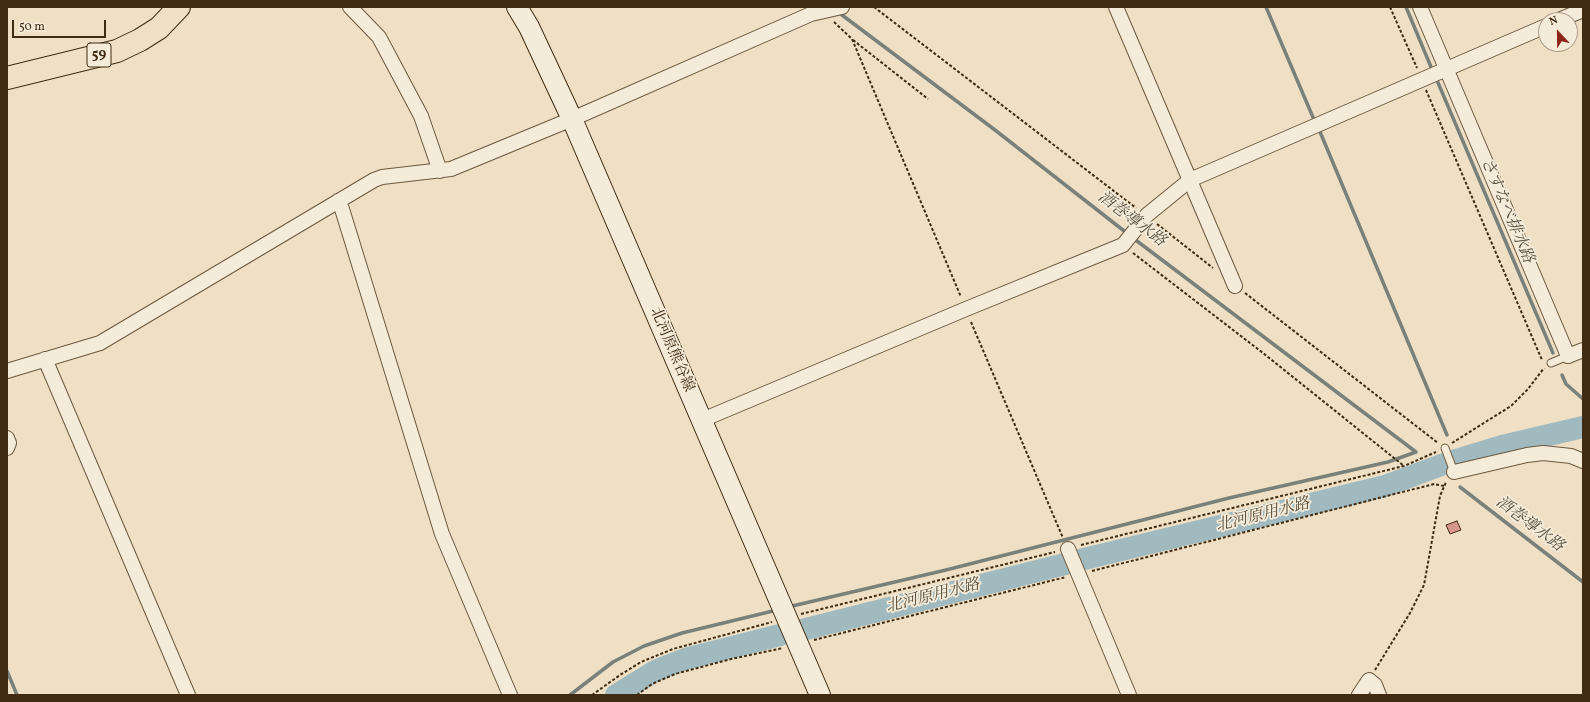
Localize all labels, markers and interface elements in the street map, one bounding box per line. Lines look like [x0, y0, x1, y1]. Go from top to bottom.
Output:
scale bar [14, 12, 108, 38]
north arrow [1538, 12, 1578, 52]
text: N [1547, 13, 1560, 30]
text: 50 m [19, 19, 45, 35]
road number: 59 [87, 43, 111, 67]
water label: さすなべ排水路 [1475, 156, 1537, 266]
water label: 酒巻導水路 [1093, 188, 1169, 252]
street label: 北河原熊谷線 [645, 305, 697, 395]
water label: 酒巻導水路 [1491, 493, 1567, 557]
water label: 北河原用水路 [1214, 495, 1312, 537]
water label: 北河原用水路 [884, 576, 982, 618]

